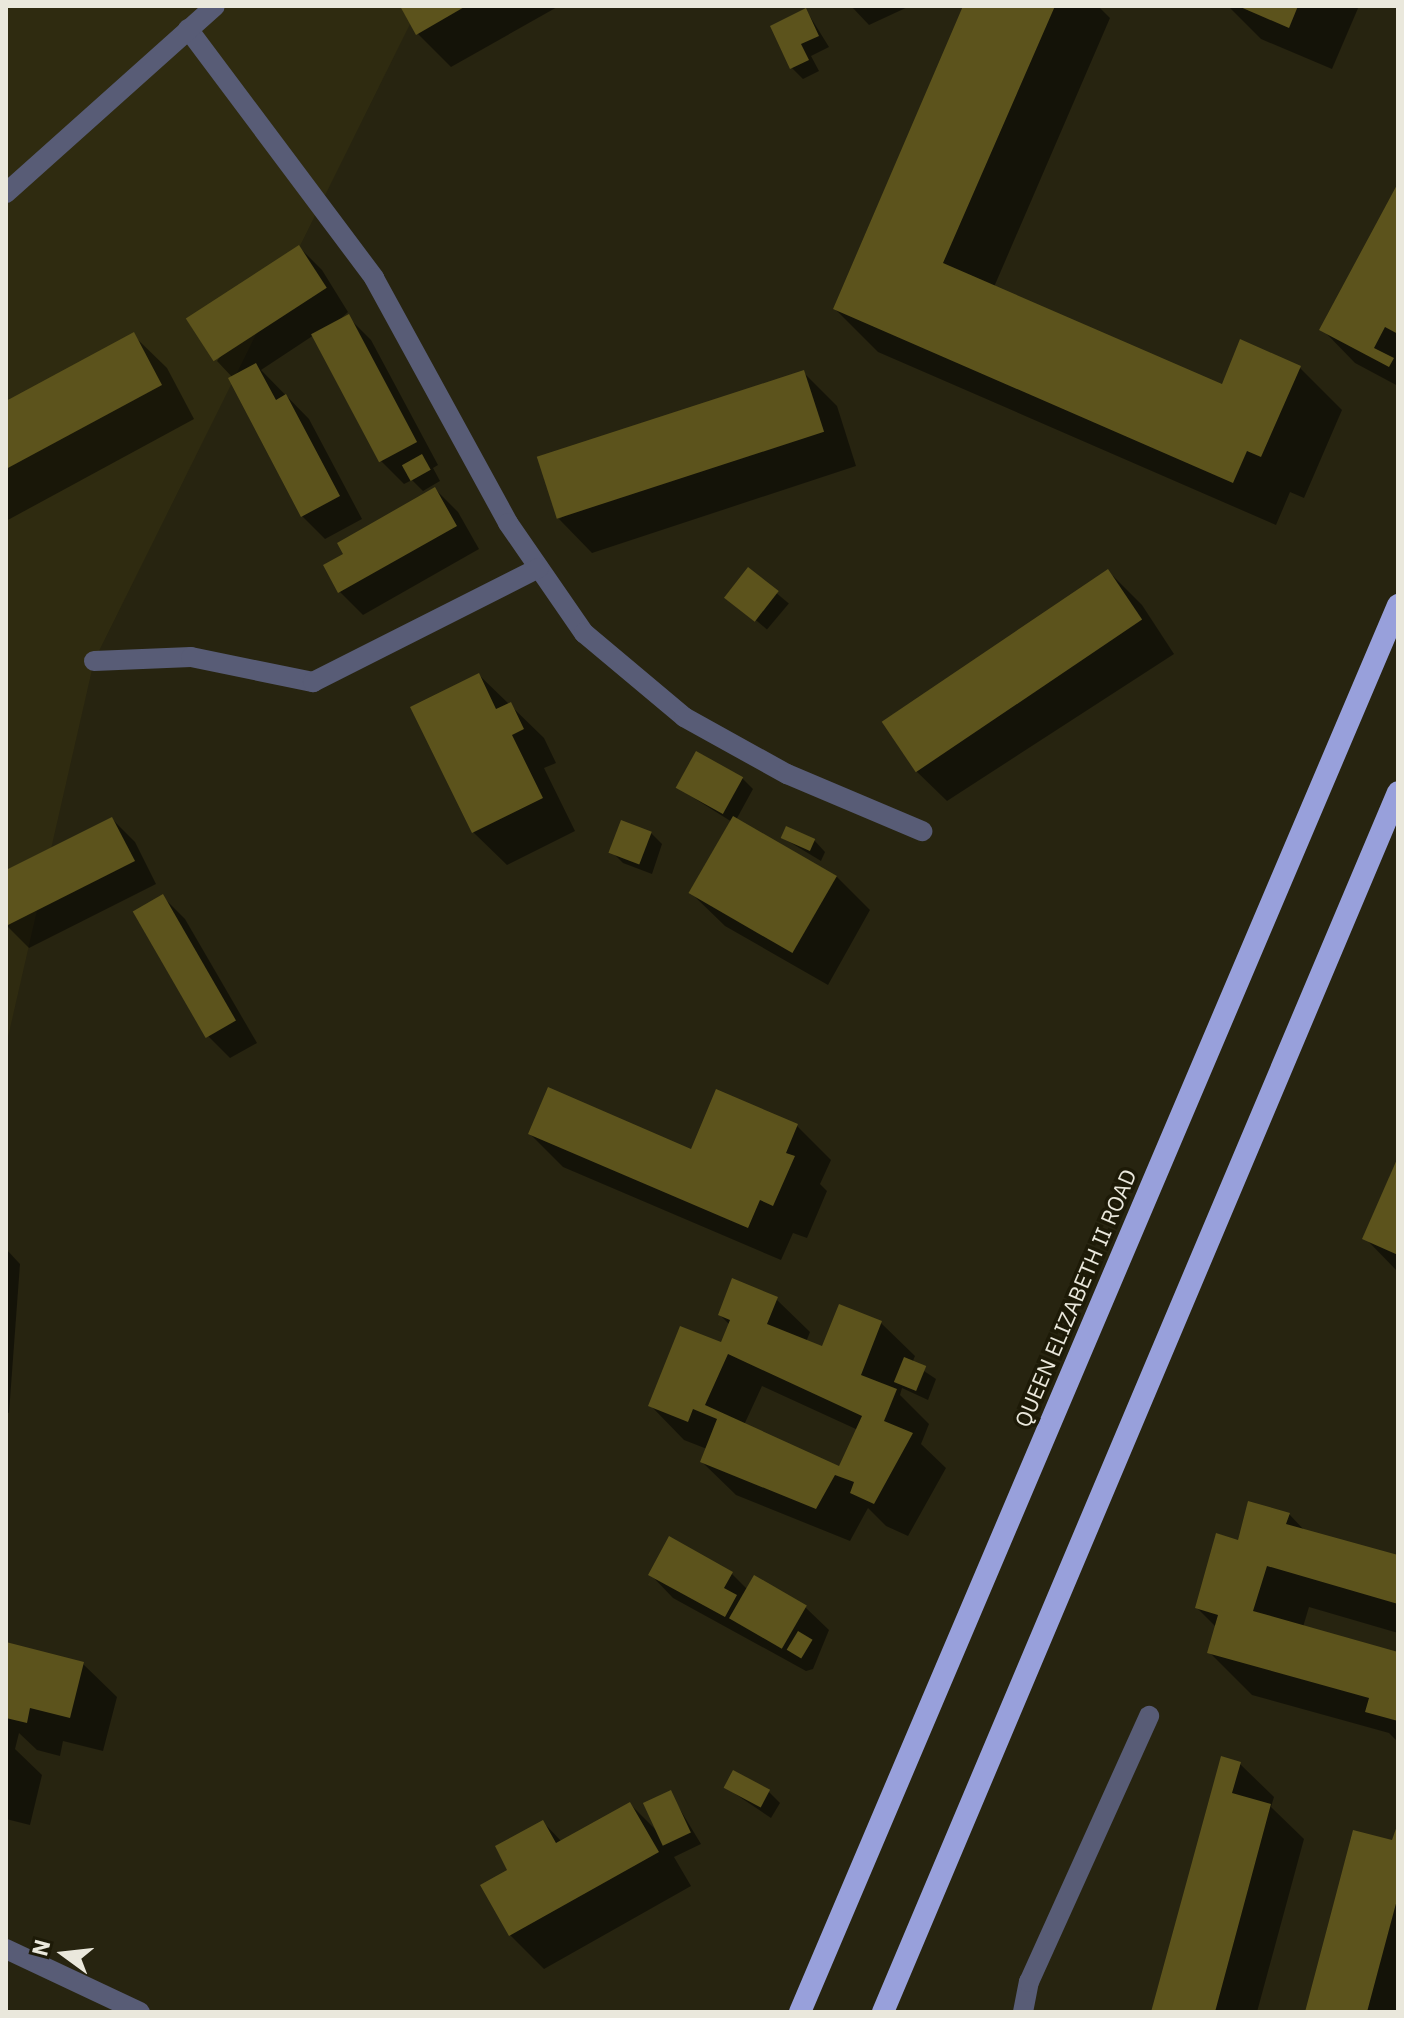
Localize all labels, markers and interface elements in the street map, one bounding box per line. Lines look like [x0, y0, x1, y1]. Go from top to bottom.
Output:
street label: QUEEN ELIZABETH II ROAD [1009, 1165, 1141, 1431]
north arrow [24, 1914, 104, 1994]
text: N [24, 1936, 56, 1959]

